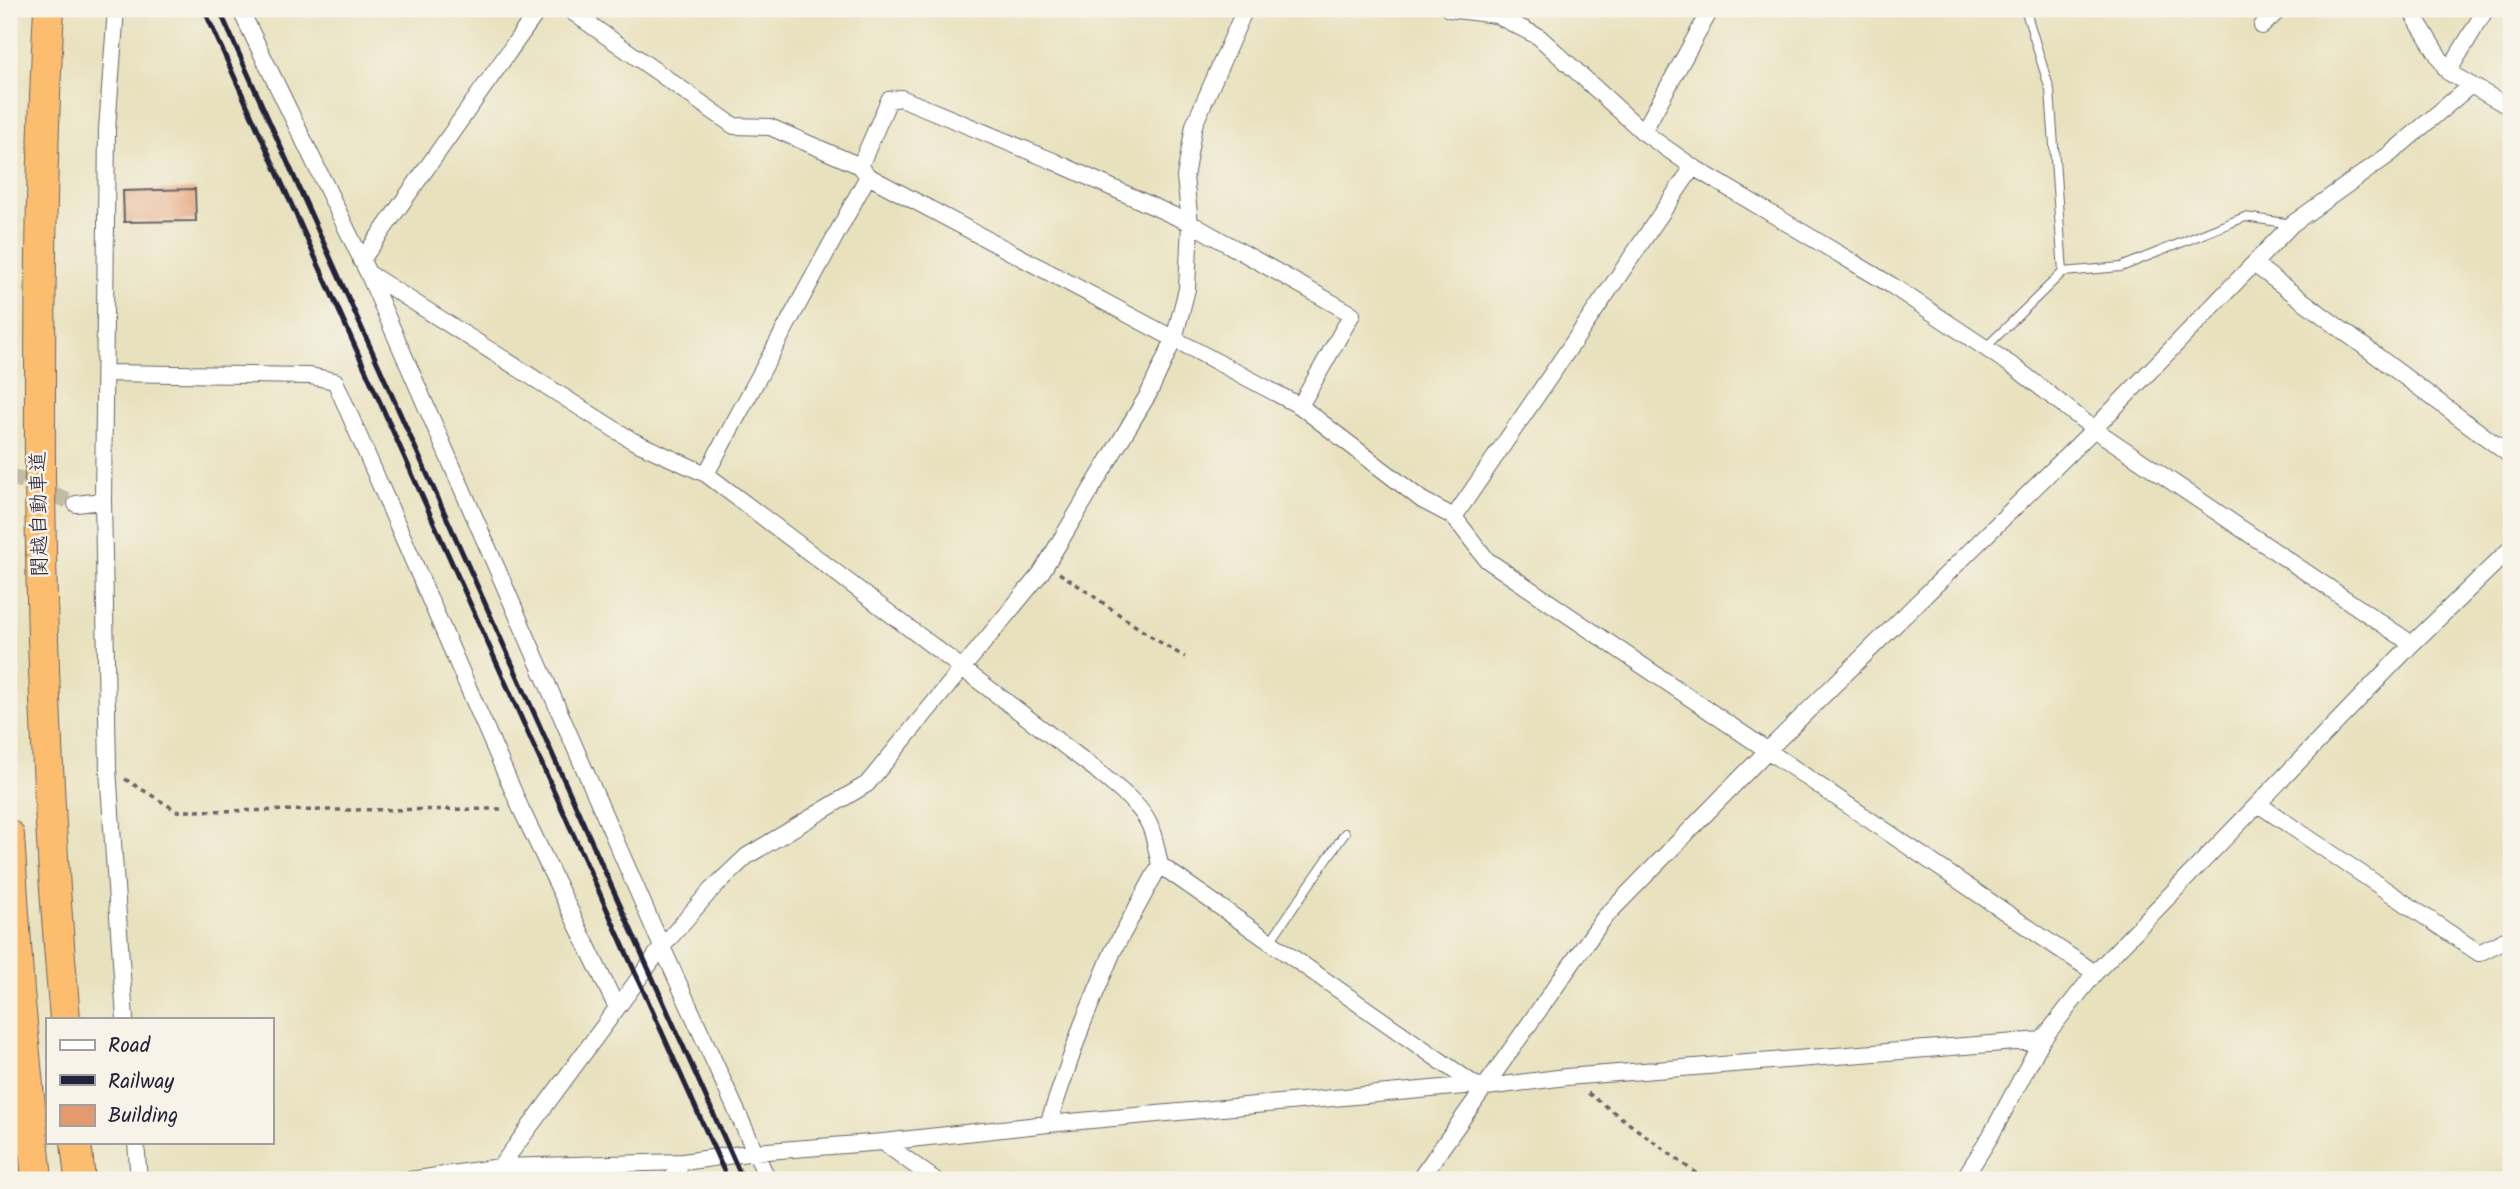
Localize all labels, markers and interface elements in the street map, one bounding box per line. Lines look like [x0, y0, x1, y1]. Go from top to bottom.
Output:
street label: 関越自動車道 [22, 451, 58, 577]
legend [46, 1018, 273, 1144]
text: Road [108, 1030, 151, 1063]
text: Railway [108, 1066, 174, 1099]
text: Building [108, 1100, 178, 1133]

